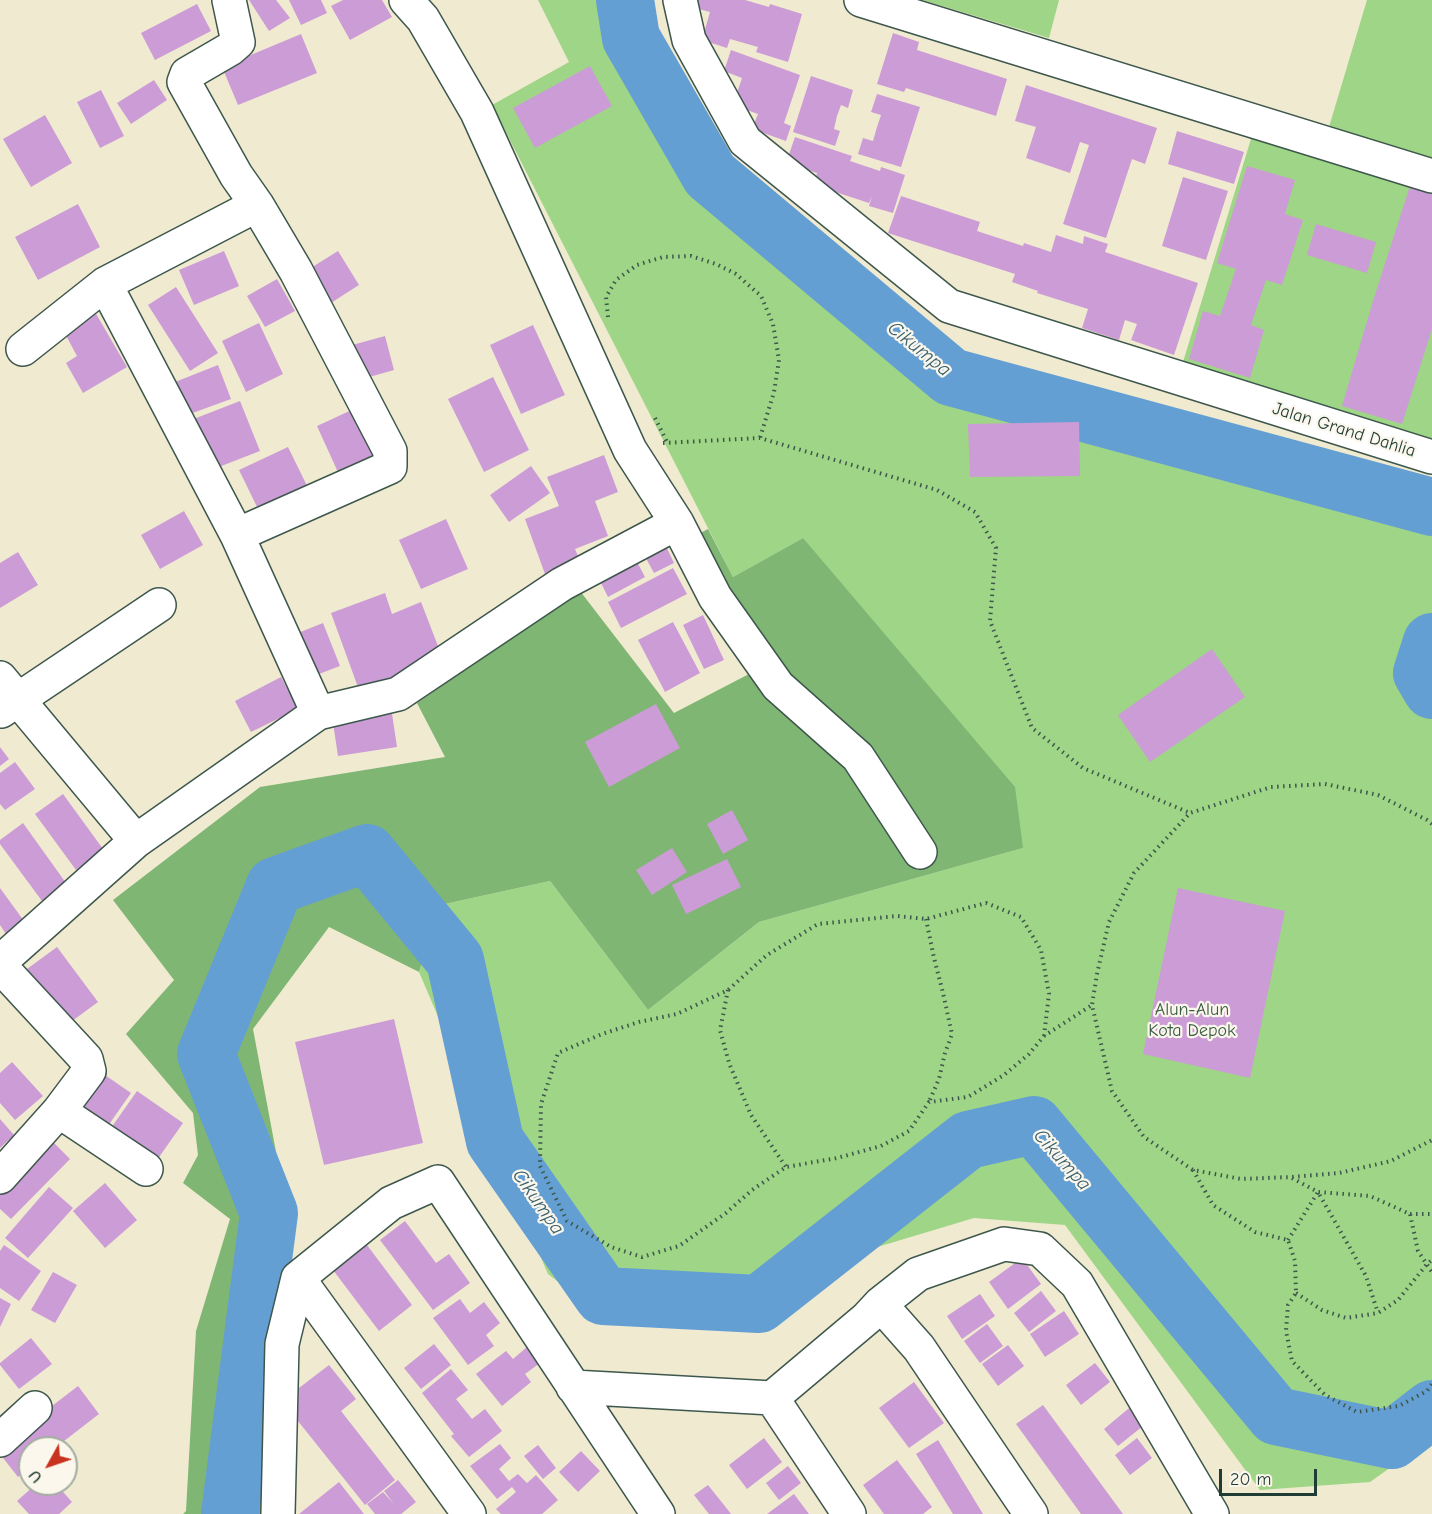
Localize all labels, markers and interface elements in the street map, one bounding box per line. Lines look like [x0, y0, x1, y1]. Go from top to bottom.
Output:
water label: Cikumpa [882, 316, 956, 382]
street label: Jalan Grand Dahlia [1270, 398, 1418, 462]
park label: Alun-Alun Kota Depok [1148, 999, 1236, 1042]
water label: Cikumpa [1028, 1124, 1096, 1196]
water label: Cikumpa [507, 1165, 569, 1239]
north arrow [18, 1436, 78, 1496]
scale bar [1222, 1457, 1320, 1495]
text: U [25, 1466, 46, 1486]
text: 20 m [1230, 1469, 1271, 1490]

